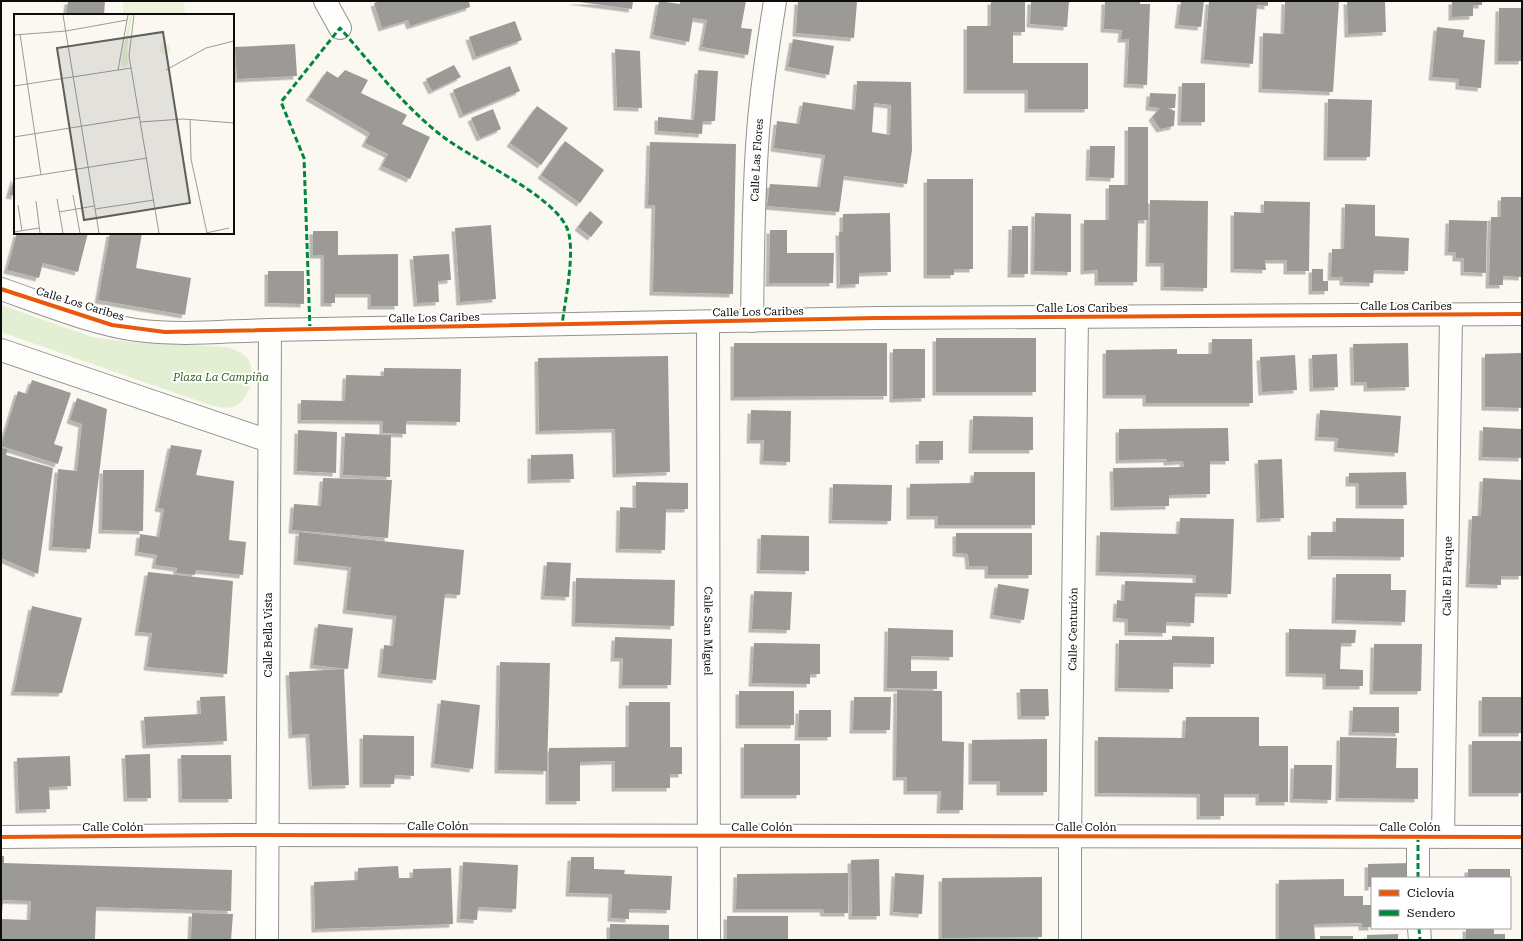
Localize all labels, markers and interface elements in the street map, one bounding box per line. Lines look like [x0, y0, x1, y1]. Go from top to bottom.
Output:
inset map [14, 14, 234, 234]
street label: Calle Las Flores [748, 118, 766, 202]
street label: Calle Los Caribes [34, 284, 126, 324]
street label: Calle Los Caribes [1360, 300, 1452, 313]
street label: Calle Los Caribes [1036, 302, 1128, 315]
street label: Calle Los Caribes [712, 305, 804, 319]
street label: Calle Los Caribes [388, 311, 480, 325]
park label: Plaza La Campiña [172, 371, 269, 384]
street label: Calle El Parque [1440, 536, 1454, 616]
street label: Calle San Miguel [702, 587, 715, 676]
street label: Calle Centurión [1066, 587, 1080, 671]
street label: Calle Bella Vista [262, 593, 275, 677]
street label: Calle Colón [407, 820, 469, 833]
street label: Calle Colón [82, 821, 144, 834]
street label: Calle Colón [731, 821, 793, 834]
street label: Calle Colón [1055, 821, 1117, 834]
street label: Calle Colón [1379, 821, 1441, 834]
legend [1371, 877, 1511, 929]
text: Ciclovía [1407, 886, 1455, 900]
text: Sendero [1407, 906, 1455, 920]

